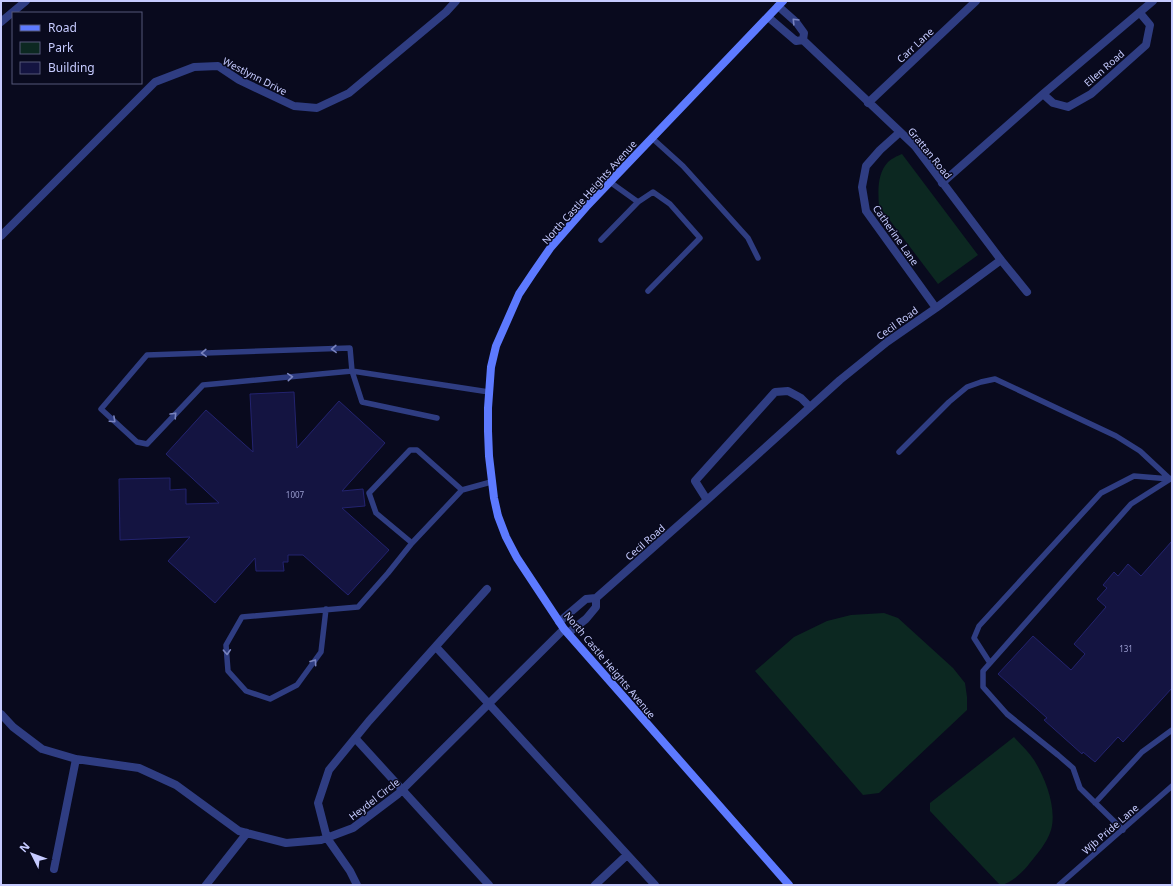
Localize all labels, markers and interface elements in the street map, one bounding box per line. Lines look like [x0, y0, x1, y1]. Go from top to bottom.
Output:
legend [12, 12, 142, 84]
one-way arrow [792, 18, 799, 26]
text: Road [48, 19, 77, 36]
street label: Carr Lane [894, 24, 937, 66]
text: Park [48, 39, 74, 56]
street label: Ellen Road [1081, 47, 1127, 89]
street label: Westlynn Drive [220, 54, 290, 98]
text: Building [48, 59, 95, 76]
street label: Grattan Road [905, 124, 955, 182]
street label: North Castle Heights Avenue [539, 137, 640, 247]
street label: Catherine Lane [870, 202, 922, 268]
street label: Cecil Road [873, 303, 921, 343]
one-way arrow [331, 345, 337, 353]
one-way arrow [201, 349, 207, 357]
one-way arrow [287, 373, 294, 382]
one-way arrow [169, 412, 177, 420]
one-way arrow [108, 415, 116, 422]
house number: 1007 [286, 489, 305, 500]
street label: Cecil Road [622, 521, 668, 563]
street label: North Castle Heights Avenue [561, 609, 659, 722]
house number: 131 [1119, 643, 1133, 654]
one-way arrow [222, 649, 231, 655]
one-way arrow [309, 660, 316, 667]
street label: Heydel Circle [346, 775, 403, 823]
street label: Wjb Pride Lane [1079, 800, 1141, 857]
north arrow [12, 834, 52, 874]
text: N [16, 839, 33, 855]

